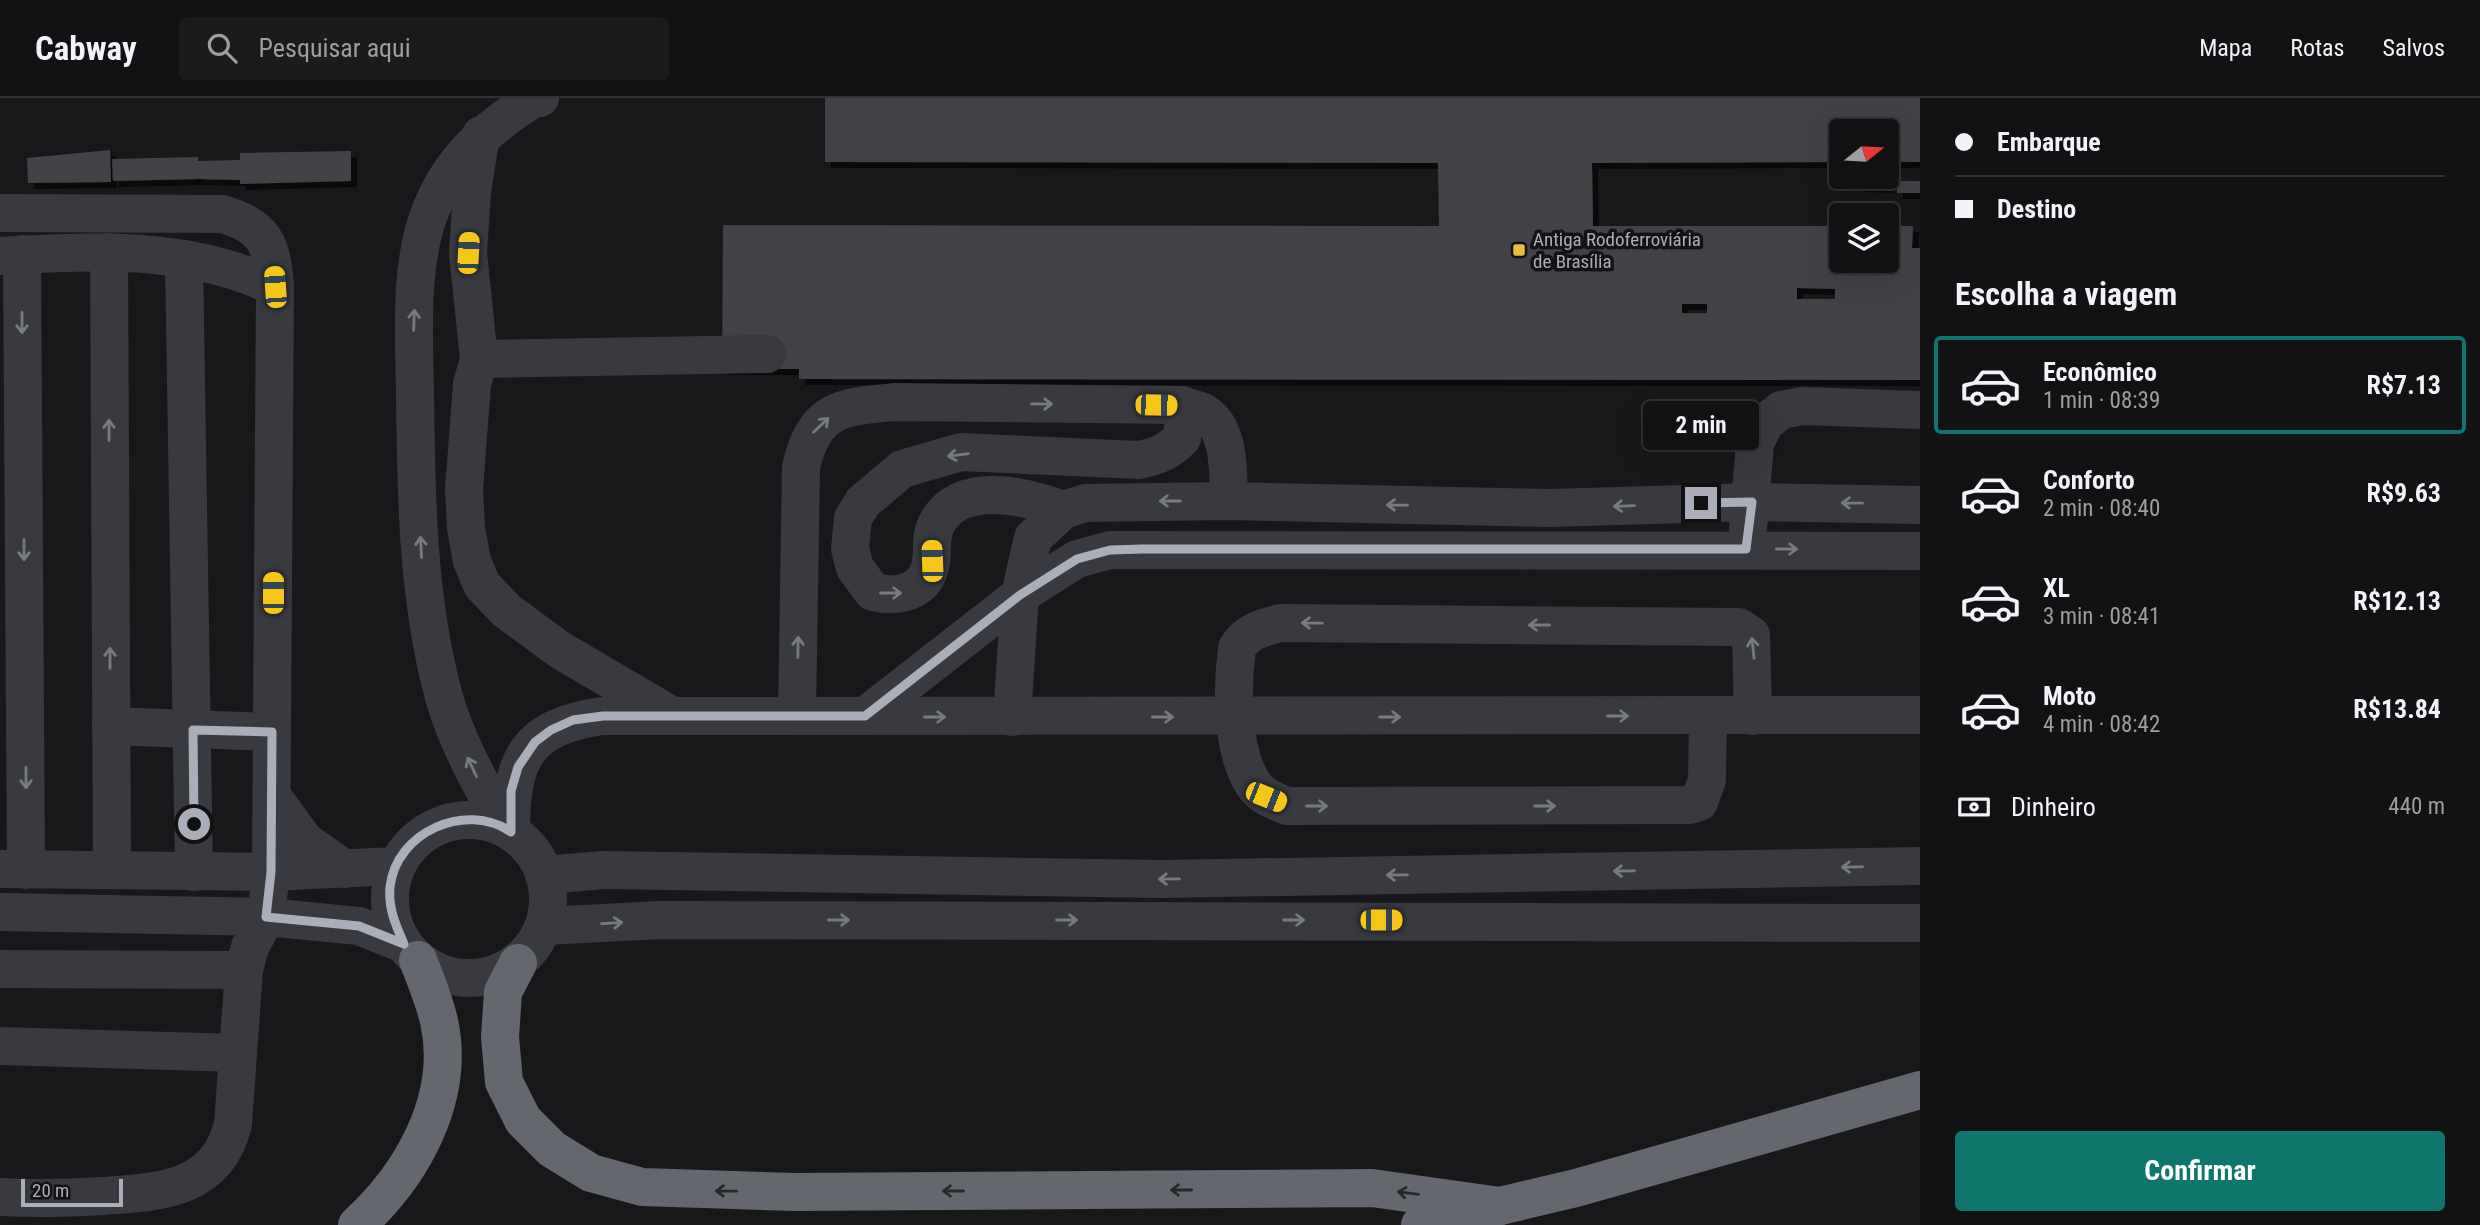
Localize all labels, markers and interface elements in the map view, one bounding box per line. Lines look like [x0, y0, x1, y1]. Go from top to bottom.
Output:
search box [179, 17, 669, 80]
text: Cabway [35, 29, 137, 68]
icon: search [203, 29, 241, 67]
text: Pesquisar aqui [259, 33, 411, 63]
text: Mapa [2199, 34, 2252, 62]
text: Rotas [2290, 34, 2344, 62]
text: Salvos [2382, 34, 2445, 62]
north arrow [1829, 119, 1899, 189]
map controls [1829, 119, 1899, 273]
text: Embarque [1997, 127, 2101, 157]
text: Destino [1997, 194, 2076, 224]
button: layers [1829, 203, 1899, 273]
place label: Antiga Rodoferroviária de Brasília [1533, 228, 1701, 273]
car [457, 231, 480, 275]
marker: Antiga Rodoferroviária de Brasília [1511, 242, 1527, 258]
car [264, 265, 287, 309]
text: Escolha a viagem [1955, 275, 2177, 313]
one-way arrow [408, 309, 421, 332]
one-way arrow [15, 311, 29, 334]
icon: car [1959, 354, 2022, 417]
text: Econômico [2043, 357, 2157, 387]
text: R$7.13 [2367, 370, 2441, 400]
text: 1 min · 08:39 [2043, 387, 2160, 414]
car [1135, 394, 1178, 416]
one-way arrow [1030, 397, 1053, 411]
callout: 2 min [1643, 402, 1759, 450]
text: 2 min [1675, 412, 1727, 439]
one-way arrow [812, 417, 829, 434]
one-way arrow [103, 419, 116, 442]
one-way arrow [947, 448, 970, 461]
icon: car [1959, 462, 2022, 525]
text: Conforto [2043, 465, 2135, 495]
text: R$9.63 [2367, 478, 2441, 508]
route end [1685, 487, 1717, 519]
one-way arrow [1158, 494, 1181, 508]
text: 2 min · 08:40 [2043, 495, 2160, 522]
one-way arrow [1841, 496, 1864, 509]
one-way arrow [1386, 498, 1409, 511]
one-way arrow [1613, 499, 1636, 512]
one-way arrow [414, 537, 427, 559]
one-way arrow [17, 538, 31, 561]
car [921, 540, 944, 582]
one-way arrow [1776, 542, 1799, 556]
icon: car [1959, 570, 2022, 633]
car [263, 572, 284, 614]
text: XL [2043, 573, 2070, 603]
one-way arrow [879, 586, 902, 600]
text: R$12.13 [2353, 586, 2441, 616]
text: 3 min · 08:41 [2043, 603, 2160, 630]
one-way arrow [1301, 616, 1324, 630]
one-way arrow [1528, 618, 1551, 632]
one-way arrow [791, 636, 805, 659]
one-way arrow [1746, 637, 1759, 659]
one-way arrow [104, 646, 117, 669]
icon: car [1959, 678, 2022, 741]
text: Moto [2043, 681, 2096, 711]
text: R$13.84 [2353, 694, 2441, 724]
one-way arrow [1606, 709, 1629, 723]
one-way arrow [924, 710, 947, 723]
one-way arrow [1151, 710, 1174, 724]
one-way arrow [1379, 710, 1402, 724]
text: 4 min · 08:42 [2043, 711, 2160, 738]
one-way arrow [465, 757, 479, 778]
one-way arrow [19, 766, 32, 789]
car [1243, 779, 1290, 815]
icon: cash [1955, 788, 1993, 826]
text: Dinheiro [2011, 792, 2096, 822]
text: 440 m [2388, 793, 2445, 820]
one-way arrow [1305, 799, 1328, 813]
one-way arrow [1533, 799, 1556, 813]
route start [178, 808, 210, 840]
one-way arrow [1841, 861, 1864, 874]
one-way arrow [1613, 864, 1636, 878]
one-way arrow [1386, 868, 1409, 882]
one-way arrow [1158, 872, 1181, 886]
car [1361, 910, 1403, 931]
one-way arrow [828, 913, 851, 927]
one-way arrow [1055, 913, 1078, 927]
one-way arrow [1283, 913, 1306, 927]
one-way arrow [600, 916, 623, 929]
button: Confirmar [1955, 1131, 2445, 1211]
scale bar [21, 1176, 122, 1208]
text: 20 m [32, 1179, 69, 1202]
one-way arrow [1169, 1183, 1192, 1196]
one-way arrow [714, 1184, 737, 1198]
one-way arrow [942, 1184, 965, 1198]
one-way arrow [1397, 1187, 1420, 1200]

